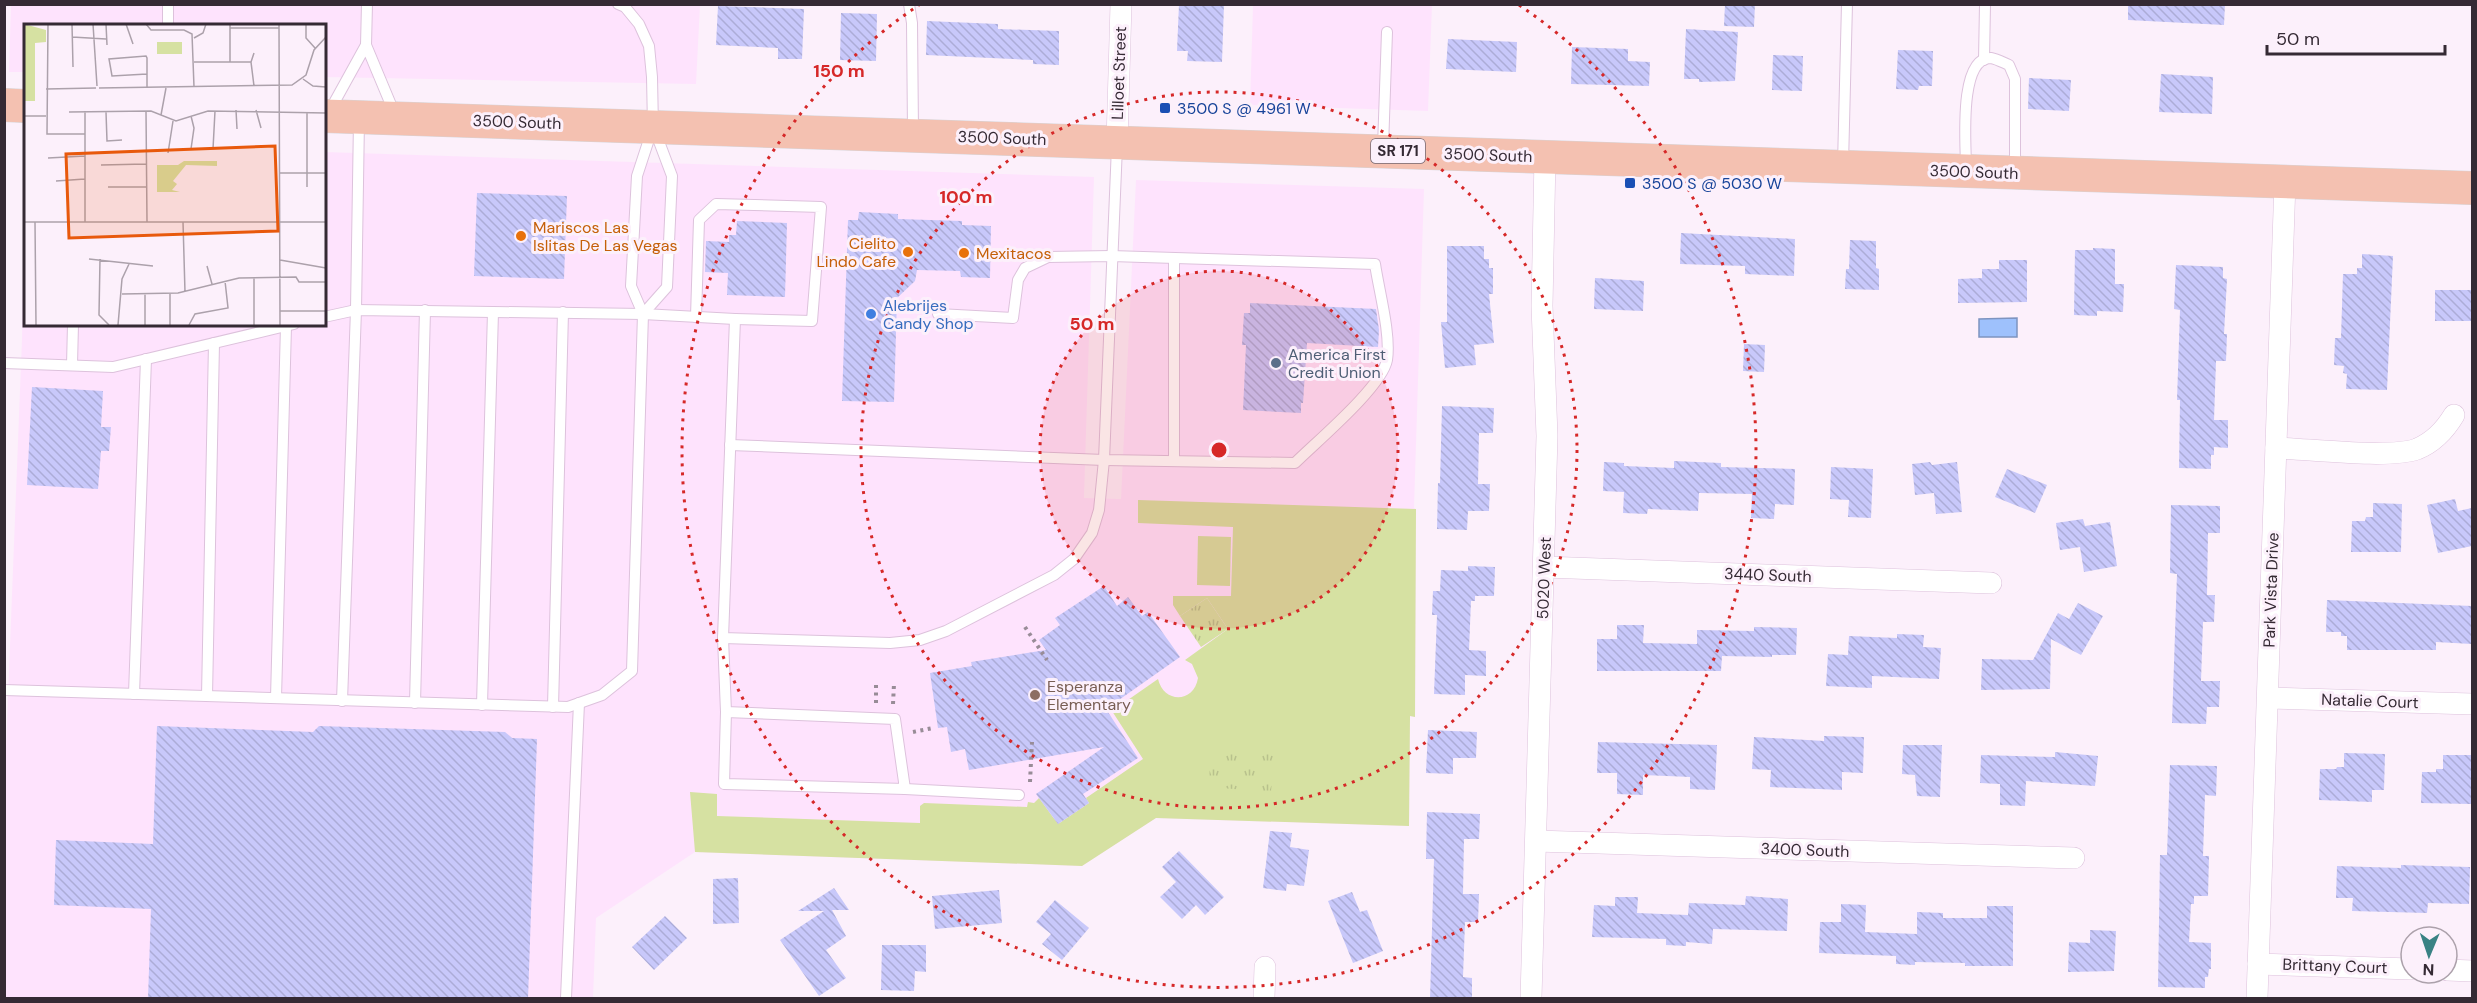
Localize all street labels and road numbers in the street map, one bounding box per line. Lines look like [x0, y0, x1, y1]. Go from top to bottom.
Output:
street label: Lilloet Street [1107, 26, 1131, 120]
street label: 3500 South [472, 110, 562, 134]
street label: 3500 South [957, 126, 1047, 150]
road number: SR 171 [1371, 139, 1425, 163]
street label: 3500 South [1443, 143, 1533, 167]
street label: 3500 South [1929, 160, 2019, 184]
street label: Park Vista Drive [2258, 532, 2284, 648]
street label: 5020 West [1532, 536, 1556, 620]
street label: 3440 South [1724, 563, 1812, 587]
street label: Natalie Court [2321, 689, 2419, 713]
street label: 3400 South [1760, 838, 1850, 862]
street label: Brittany Court [2282, 954, 2388, 978]

